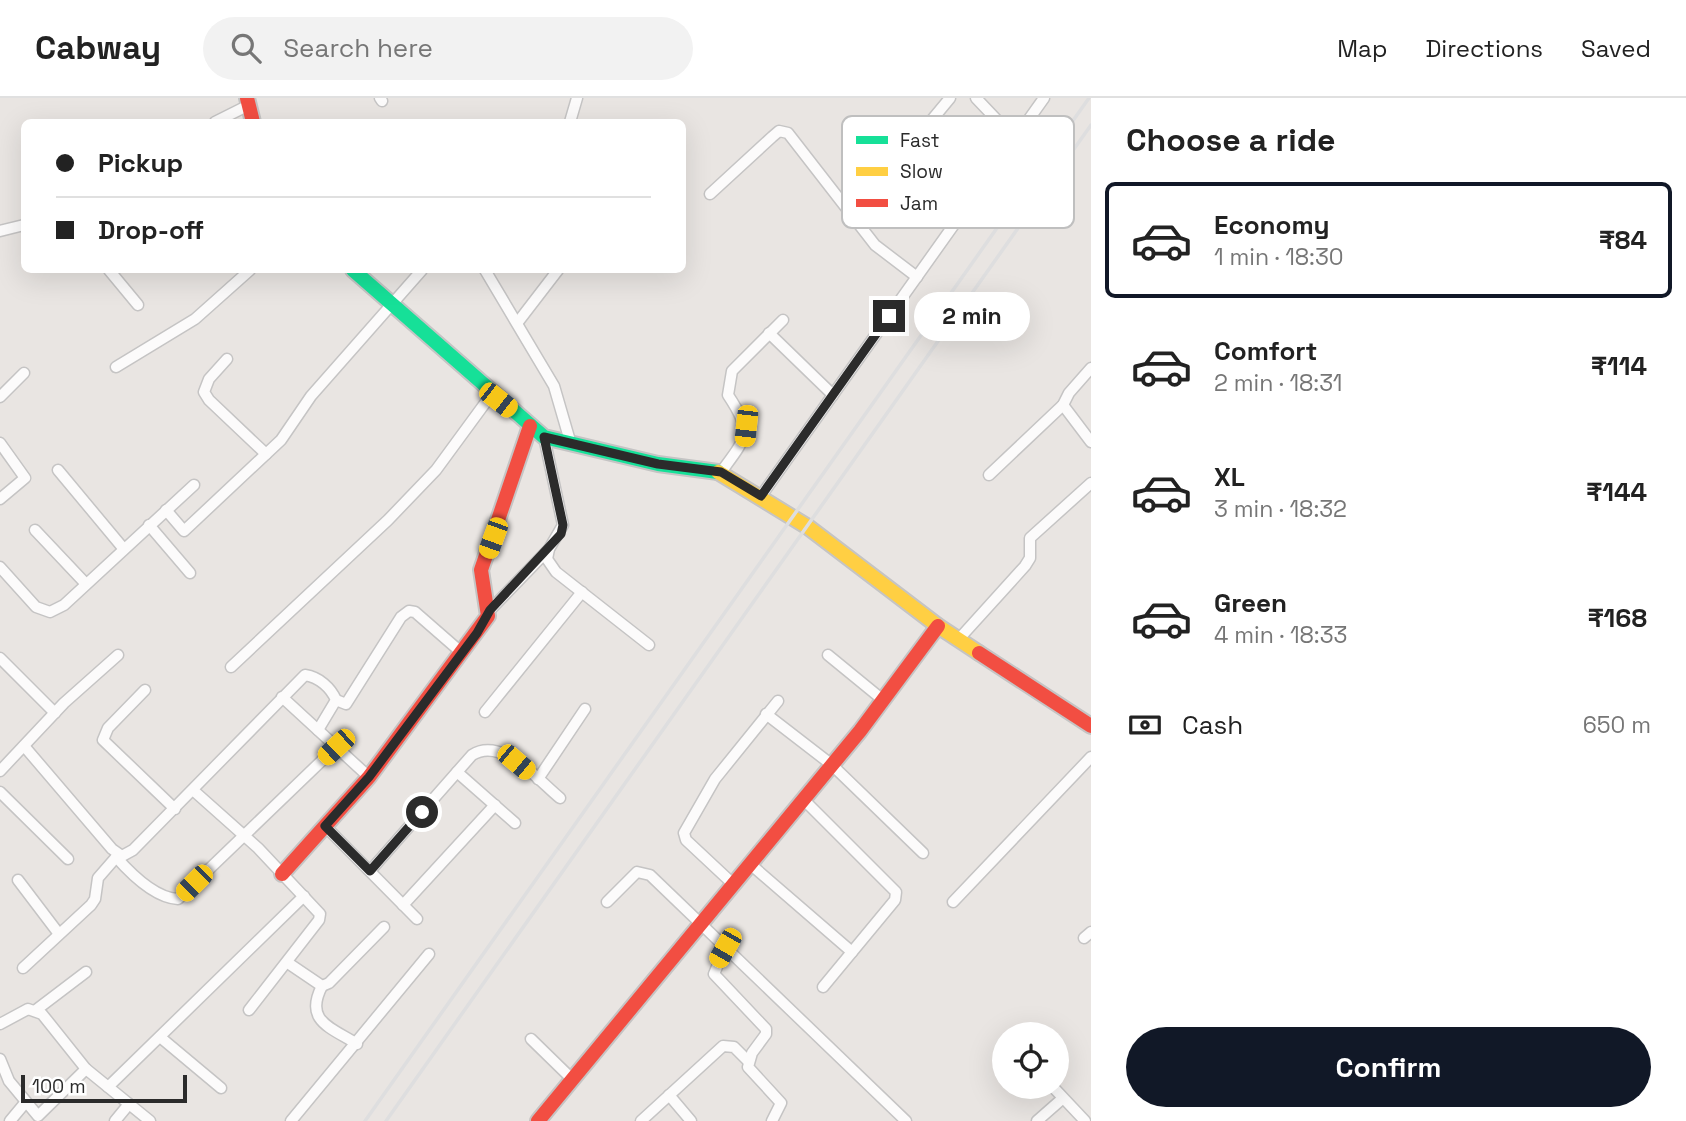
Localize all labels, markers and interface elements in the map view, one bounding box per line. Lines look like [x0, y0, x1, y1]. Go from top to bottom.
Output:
search box [203, 17, 693, 80]
text: Cabway [35, 27, 161, 69]
icon: search [227, 29, 265, 67]
text: Search here [283, 31, 433, 65]
text: Map [1337, 33, 1387, 64]
text: Directions [1425, 33, 1543, 64]
text: Saved [1581, 33, 1651, 64]
legend [842, 116, 1074, 228]
text: Choose a ride [1126, 120, 1336, 160]
text: Fast [900, 128, 940, 153]
text: Pickup [98, 146, 183, 180]
text: Slow [900, 159, 943, 184]
text: Jam [900, 191, 938, 216]
text: Economy [1214, 208, 1330, 242]
icon: car [1130, 209, 1193, 272]
text: Drop-off [98, 213, 204, 247]
text: ₹84 [1599, 223, 1647, 257]
text: 1 min · 18:30 [1214, 242, 1344, 272]
callout: 2 min [914, 292, 1029, 340]
route end [873, 300, 905, 332]
text: 2 min [942, 301, 1002, 331]
text: Comfort [1214, 334, 1317, 368]
icon: car [1130, 335, 1193, 398]
text: ₹114 [1591, 349, 1647, 383]
text: 2 min · 18:31 [1214, 368, 1342, 398]
car [475, 379, 522, 421]
car [734, 404, 759, 448]
text: XL [1214, 460, 1245, 494]
icon: car [1130, 461, 1193, 524]
text: ₹144 [1586, 475, 1647, 509]
text: 3 min · 18:32 [1214, 494, 1347, 524]
car [476, 515, 511, 561]
text: Green [1214, 586, 1287, 620]
icon: car [1130, 587, 1193, 650]
text: ₹168 [1587, 601, 1647, 635]
text: 4 min · 18:33 [1214, 620, 1347, 650]
icon: cash [1126, 706, 1164, 744]
text: Cash [1182, 708, 1243, 742]
text: 650 m [1583, 710, 1651, 740]
car [314, 725, 359, 769]
car [494, 740, 539, 784]
route start [406, 796, 438, 828]
car [172, 861, 217, 905]
car [706, 925, 745, 971]
map controls [992, 1022, 1069, 1099]
button: locate [992, 1022, 1069, 1099]
button: Confirm [1126, 1027, 1651, 1107]
scale bar [21, 1072, 187, 1104]
text: 100 m [32, 1074, 86, 1099]

